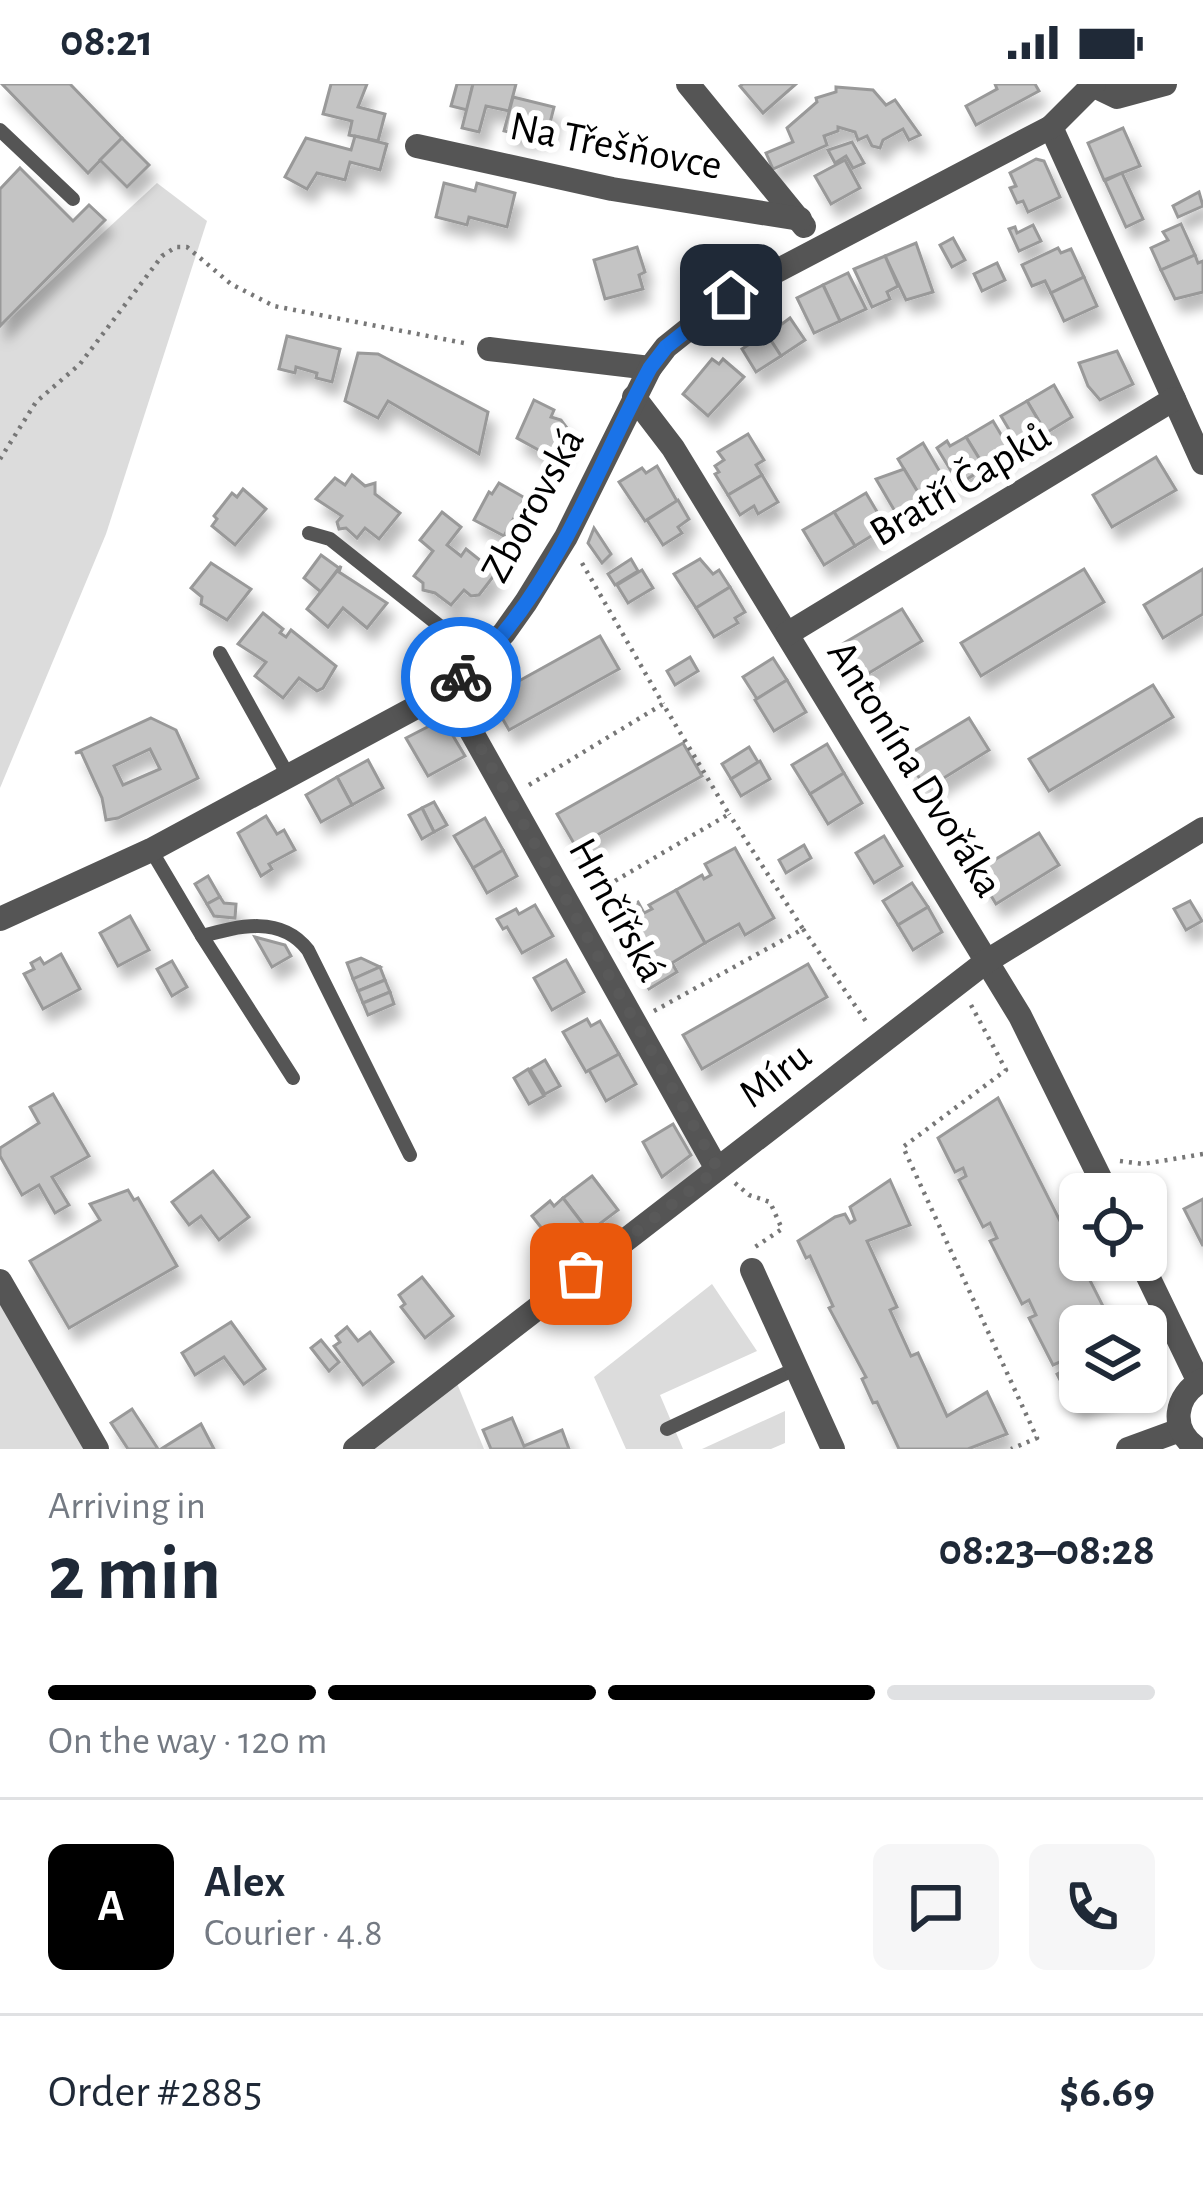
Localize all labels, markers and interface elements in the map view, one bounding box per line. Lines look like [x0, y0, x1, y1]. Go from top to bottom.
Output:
text: 08:21 [60, 19, 153, 64]
street label: Na Třešňovce [507, 105, 725, 187]
pin [680, 244, 782, 346]
icon: home [698, 262, 764, 328]
street label: Bratří Čapků [861, 411, 1057, 554]
street label: Zborovská [474, 421, 592, 589]
courier [401, 617, 521, 737]
street label: Antonína Dvořáka [820, 634, 1010, 904]
icon: bike [428, 644, 494, 710]
street label: Hrnčířská [561, 831, 673, 989]
street label: Míru [731, 1034, 819, 1116]
map controls [1059, 1173, 1167, 1413]
button: locate [1059, 1173, 1167, 1281]
pin [530, 1223, 632, 1325]
icon: bag [548, 1241, 614, 1307]
button: layers [1059, 1305, 1167, 1413]
text: Arriving in [48, 1487, 206, 1526]
text: 08:23–08:28 [938, 1528, 1155, 1573]
text: 2 min [48, 1536, 221, 1614]
text: On the way · 120 m [48, 1722, 327, 1761]
button: chat [873, 1844, 999, 1970]
button: phone [1029, 1844, 1155, 1970]
text: Alex [204, 1860, 285, 1905]
text: A [97, 1884, 125, 1929]
text: Courier · 4.8 [204, 1914, 383, 1953]
text: Order #2885 [48, 2070, 262, 2115]
text: $6.69 [1059, 2070, 1155, 2115]

